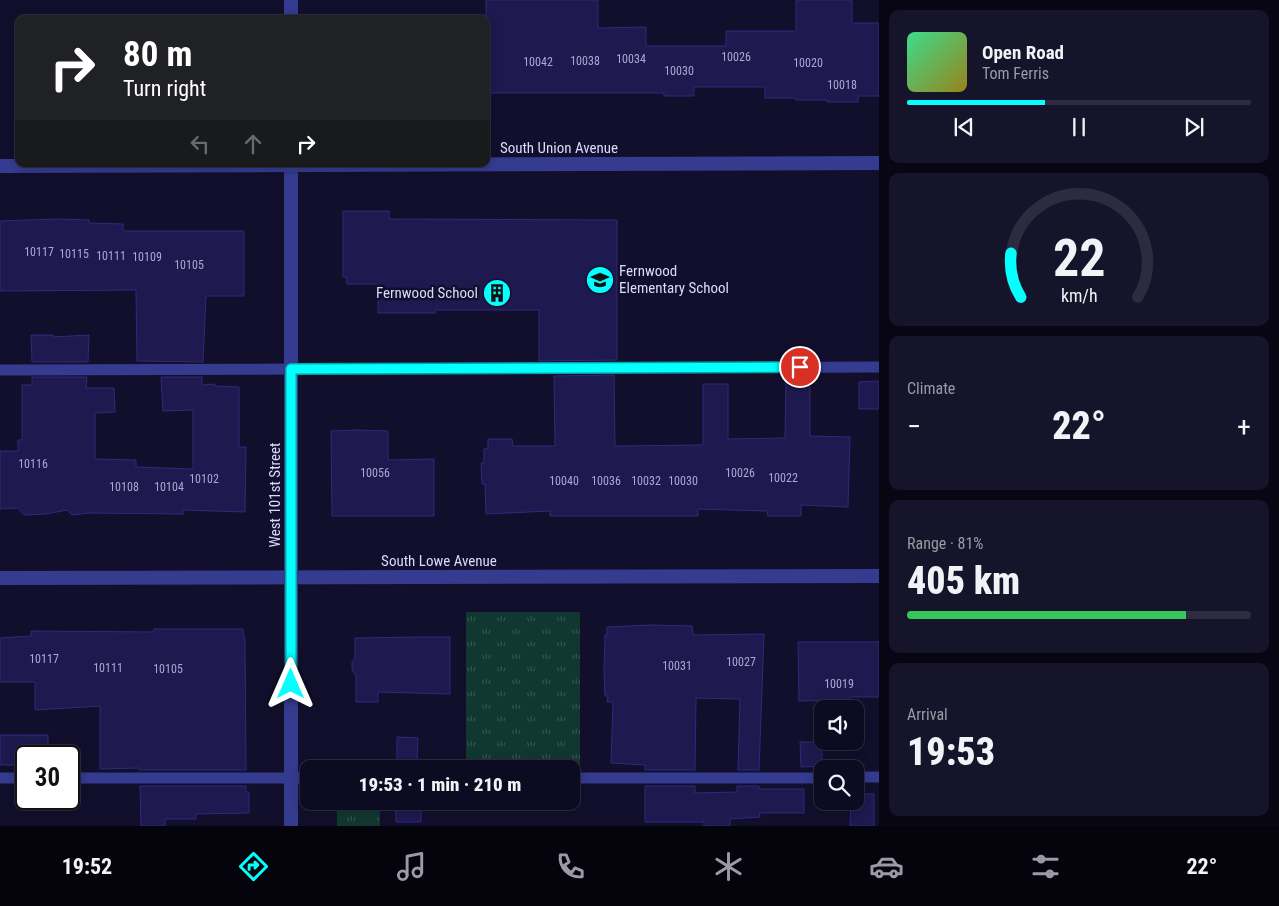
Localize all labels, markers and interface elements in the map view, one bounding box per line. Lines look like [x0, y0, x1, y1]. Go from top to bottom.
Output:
text: 80 m [123, 34, 192, 75]
icon: right [40, 35, 105, 100]
text: Open Road [982, 41, 1064, 64]
house number: 10026 [721, 50, 751, 64]
house number: 10034 [616, 52, 646, 66]
house number: 10038 [570, 54, 600, 68]
house number: 10042 [523, 55, 553, 69]
house number: 10020 [793, 56, 823, 70]
house number: 10030 [664, 64, 694, 78]
text: Tom Ferris [982, 64, 1049, 83]
text: Turn right [123, 76, 206, 101]
house number: 10018 [827, 78, 857, 92]
icon: previous [950, 113, 978, 141]
icon: pause [1065, 113, 1093, 141]
icon: next [1180, 113, 1208, 141]
icon: left [186, 130, 214, 158]
icon: ahead [239, 130, 267, 158]
icon: right [292, 130, 320, 158]
street label: South Union Avenue [500, 139, 618, 157]
text: 22 [1053, 228, 1105, 289]
house number: 10117 [24, 245, 54, 259]
house number: 10115 [59, 247, 89, 261]
house number: 10111 [96, 249, 126, 263]
house number: 10109 [132, 250, 162, 264]
house number: 10105 [174, 258, 204, 272]
place label: Fernwood Elementary School [619, 262, 729, 297]
school or university icon: Fernwood Elementary School [585, 265, 615, 295]
building icon: Fernwood School [482, 278, 512, 308]
place label: Fernwood School [376, 284, 478, 302]
text: km/h [1061, 285, 1097, 306]
pin [779, 346, 821, 388]
icon: arrive [786, 353, 814, 381]
text: Climate [907, 379, 955, 398]
text: 22° [1052, 404, 1106, 448]
text: − [907, 410, 921, 443]
text: + [1237, 410, 1251, 443]
street label: West 101st Street [266, 442, 284, 548]
house number: 10116 [18, 457, 48, 471]
house number: 10056 [360, 466, 390, 480]
house number: 10026 [725, 466, 755, 480]
house number: 10022 [768, 471, 798, 485]
house number: 10102 [189, 472, 219, 486]
house number: 10040 [549, 474, 579, 488]
house number: 10036 [591, 474, 621, 488]
house number: 10032 [631, 474, 661, 488]
house number: 10030 [668, 474, 698, 488]
house number: 10108 [109, 480, 139, 494]
house number: 10104 [154, 480, 184, 494]
text: Range · 81% [907, 534, 983, 553]
street label: South Lowe Avenue [381, 552, 497, 570]
text: 405 km [907, 559, 1020, 603]
house number: 10117 [29, 652, 59, 666]
house number: 10027 [726, 655, 756, 669]
position arrow [264, 657, 316, 709]
house number: 10031 [662, 659, 692, 673]
house number: 10111 [93, 661, 123, 675]
house number: 10105 [153, 662, 183, 676]
house number: 10019 [824, 677, 854, 691]
map controls [814, 700, 864, 810]
button: sound [814, 700, 864, 750]
text: Arrival [907, 705, 948, 724]
text: 19:53 [907, 730, 995, 774]
speed limit sign: 30 [15, 745, 80, 810]
button: search [814, 760, 864, 810]
text: 19:53 · 1 min · 210 m [359, 773, 521, 796]
icon: directions [236, 849, 271, 884]
icon: music [394, 849, 429, 884]
icon: phone [553, 849, 588, 884]
icon: climate [711, 849, 746, 884]
icon: car [869, 849, 904, 884]
icon: filters [1028, 849, 1063, 884]
text: 19:52 [62, 854, 112, 879]
text: 22° [1186, 854, 1217, 879]

